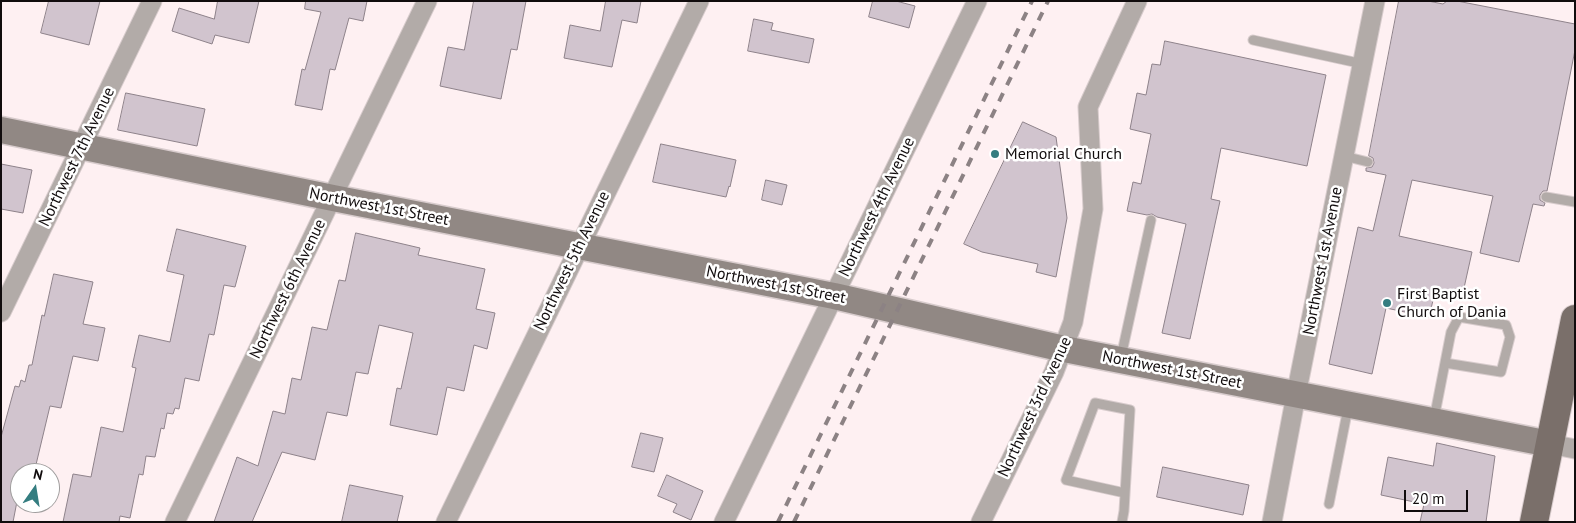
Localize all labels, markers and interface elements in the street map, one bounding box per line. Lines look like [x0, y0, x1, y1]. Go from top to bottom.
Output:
street label: Northwest 7th Avenue [35, 84, 119, 230]
street label: Northwest 4th Avenue [835, 134, 919, 280]
place label: Memorial Church [1005, 144, 1122, 164]
marker: Memorial Church [989, 148, 1001, 160]
street label: Northwest 1st Street [308, 184, 450, 230]
street label: Northwest 1st Avenue [1299, 185, 1347, 337]
street label: Northwest 5th Avenue [530, 188, 614, 334]
street label: Northwest 6th Avenue [246, 216, 330, 362]
street label: Northwest 1st Street [705, 262, 847, 308]
place label: First Baptist Church of Dania [1397, 284, 1506, 322]
marker: First Baptist Church of Dania [1381, 297, 1393, 309]
street label: Northwest 3rd Avenue [994, 334, 1076, 480]
street label: Northwest 1st Street [1101, 347, 1243, 393]
north arrow [10, 463, 60, 513]
text: N [32, 465, 45, 484]
scale bar [1406, 480, 1470, 512]
text: 20 m [1412, 489, 1445, 508]

